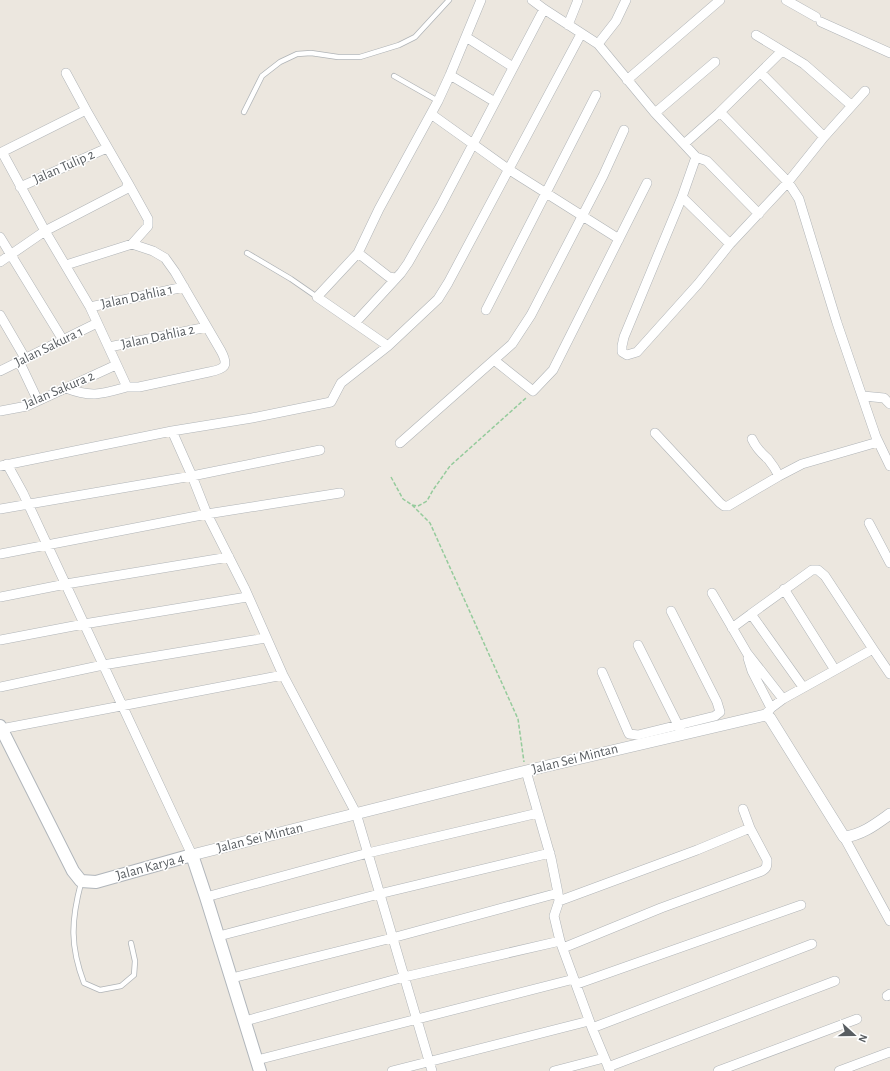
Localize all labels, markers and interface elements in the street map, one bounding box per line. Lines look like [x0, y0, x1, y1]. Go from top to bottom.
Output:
street label: Jalan Tulip 2 [31, 147, 97, 187]
street label: Jalan Dahlia 1 [100, 283, 174, 311]
street label: Jalan Dahlia 2 [120, 322, 196, 352]
street label: Jalan Sakura 1 [13, 324, 85, 370]
street label: Jalan Sakura 2 [21, 369, 97, 411]
street label: Jalan Sei Mintan [531, 742, 619, 776]
street label: Jalan Sei Mintan [216, 821, 304, 855]
street label: Jalan Karya 4 [115, 851, 186, 883]
north arrow [834, 1015, 874, 1055]
text: N [856, 1033, 869, 1044]

